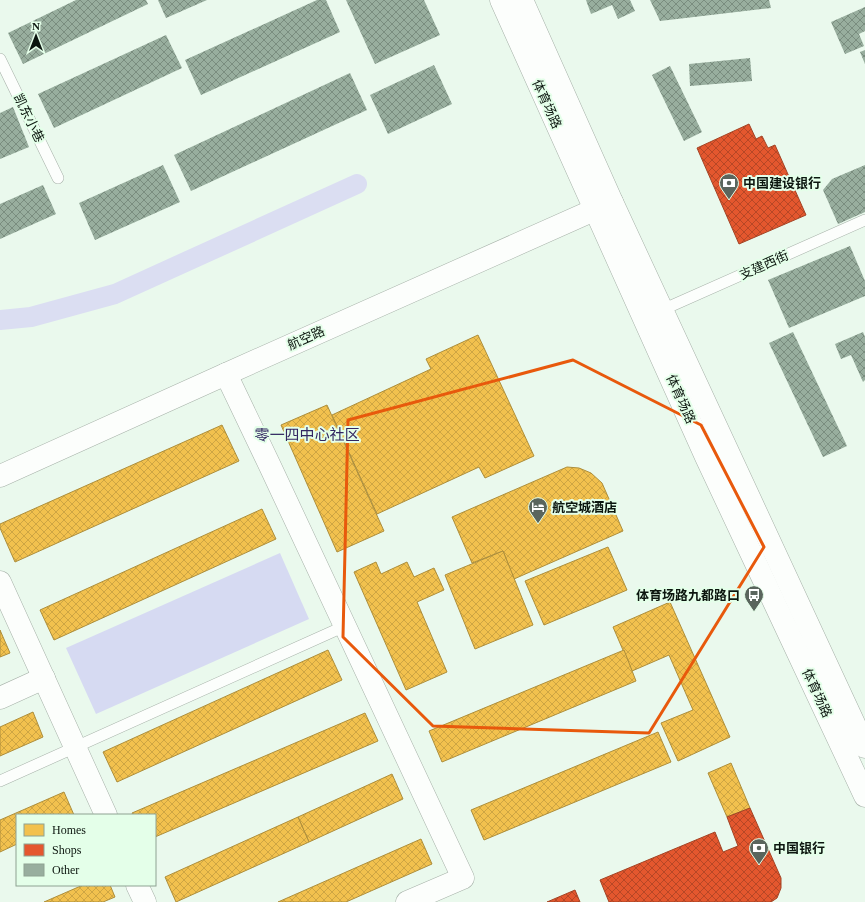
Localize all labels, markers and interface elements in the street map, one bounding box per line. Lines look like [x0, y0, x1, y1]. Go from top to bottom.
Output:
north arrow [16, 16, 56, 56]
text: N [32, 20, 40, 32]
street label: 体育场路 [530, 77, 564, 131]
street label: 凯东小巷 [11, 91, 47, 145]
bank icon: 中国建设银行 [718, 172, 740, 200]
place label: 中国建设银行 [743, 176, 821, 191]
street label: 支建西街 [737, 248, 791, 282]
street label: 航空路 [285, 323, 327, 353]
street label: 体育场路 [664, 372, 698, 426]
district label: 零一四中心社区 [254, 427, 360, 443]
hotel icon: 航空城酒店 [527, 496, 549, 524]
place label: 航空城酒店 [552, 500, 617, 515]
bus stop icon: 体育场路九都路口 [743, 584, 765, 612]
place label: 体育场路九都路口 [636, 588, 740, 603]
street label: 体育场路 [799, 666, 835, 720]
legend [16, 814, 156, 886]
text: Homes [52, 823, 86, 837]
bank icon: 中国银行 [748, 837, 770, 865]
place label: 中国银行 [773, 841, 825, 856]
text: Shops [52, 843, 82, 857]
text: Other [52, 863, 79, 877]

